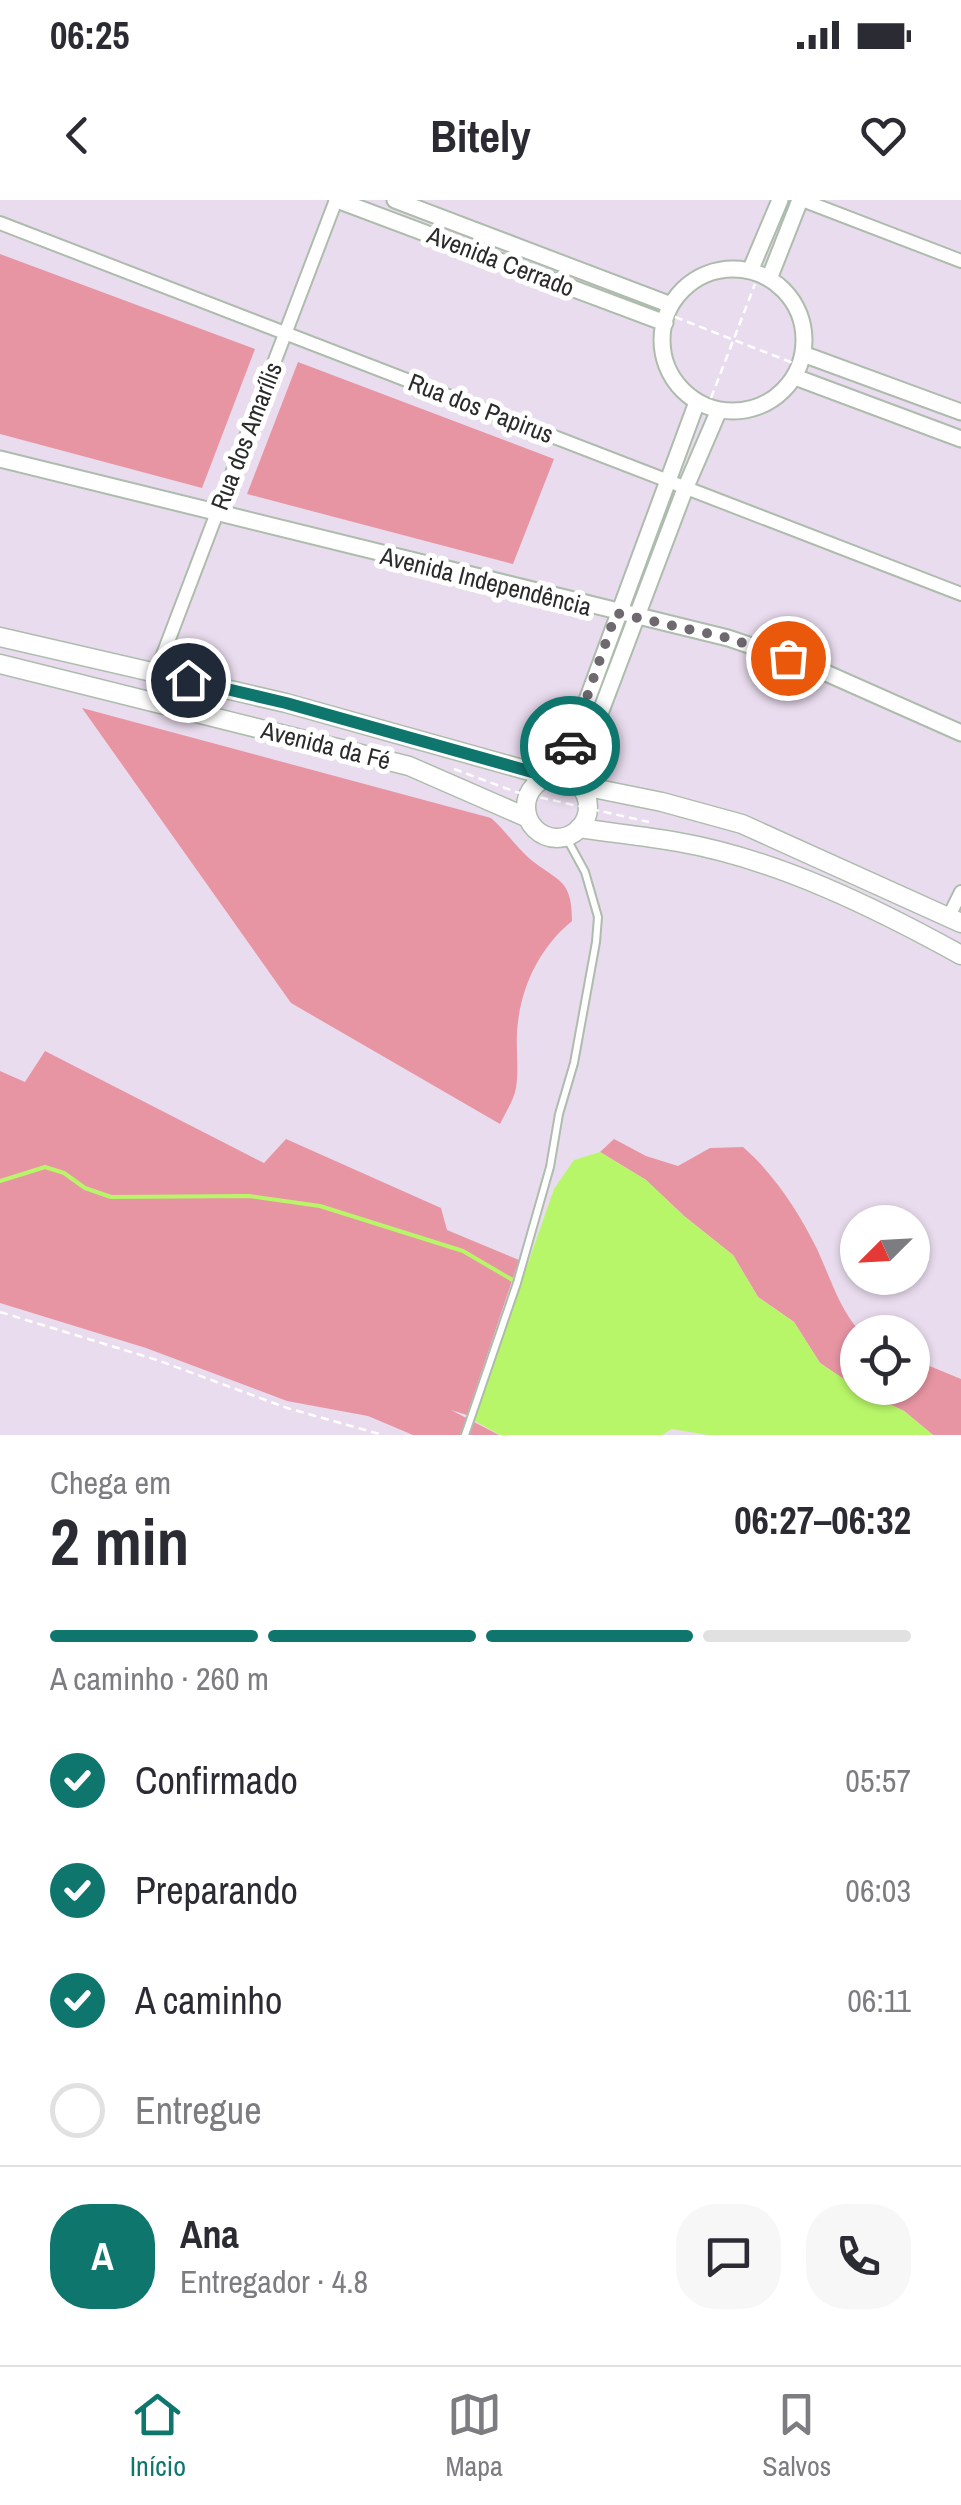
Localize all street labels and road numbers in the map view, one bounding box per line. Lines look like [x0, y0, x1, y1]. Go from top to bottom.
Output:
street label: Avenida Cerrado [422, 217, 579, 305]
street label: Rua dos Amarílis [202, 357, 290, 515]
street label: Rua dos Papirus [404, 365, 558, 451]
street label: Avenida Independência [376, 538, 596, 624]
street label: Avenida da Fé [257, 712, 394, 777]

